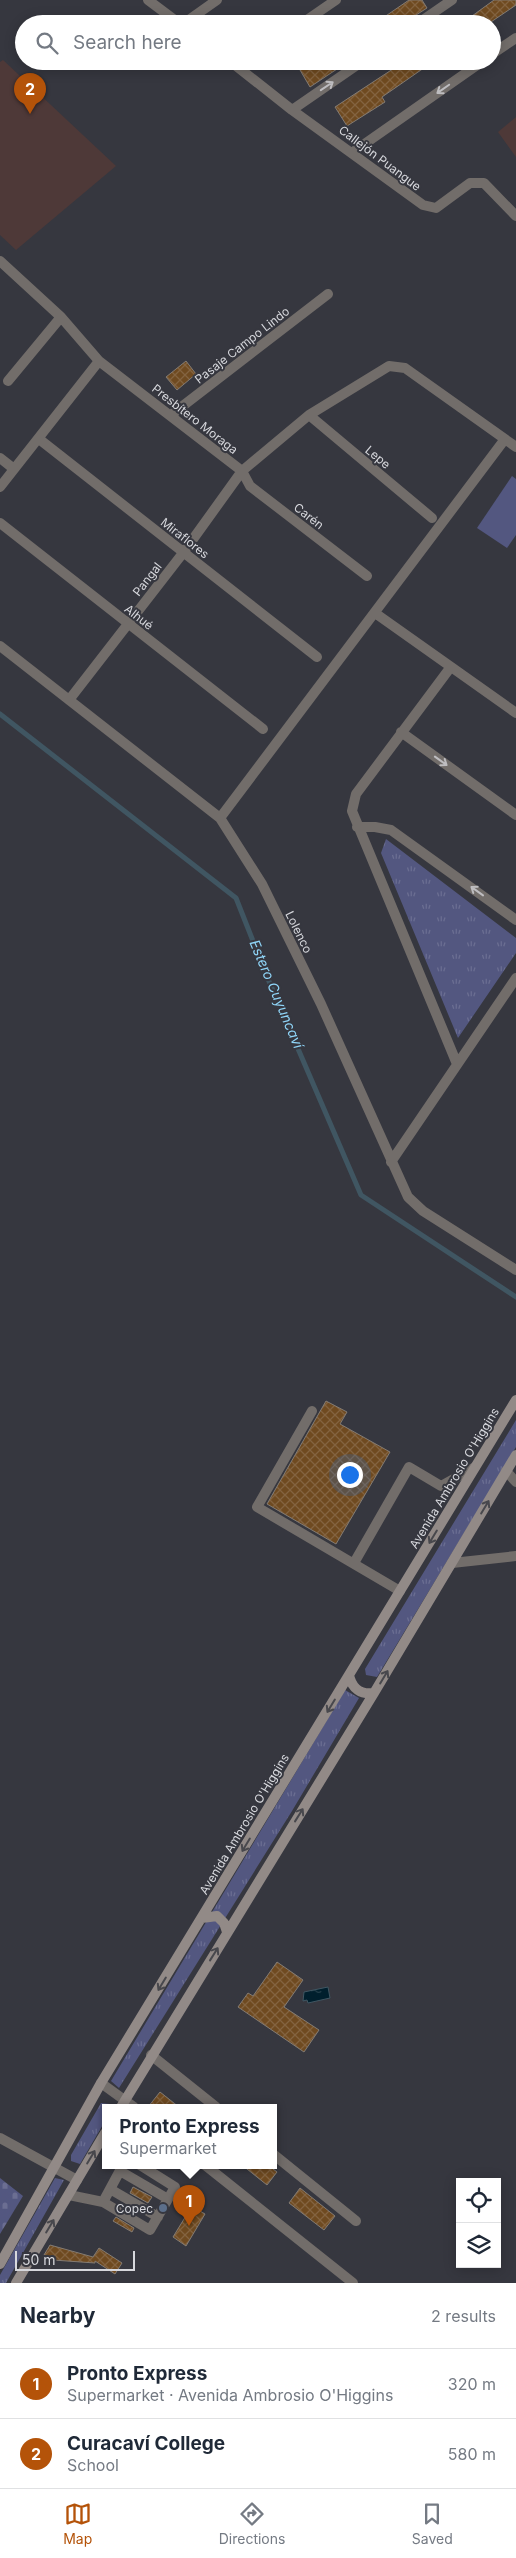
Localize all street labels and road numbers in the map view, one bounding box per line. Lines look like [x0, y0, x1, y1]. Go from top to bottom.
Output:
street label: Callejón Puangue [336, 122, 424, 194]
street label: Pasaje Campo Lindo [192, 303, 292, 387]
street label: Presbítero Moraga [149, 381, 241, 457]
street label: Lepe [362, 442, 394, 472]
street label: Carén [291, 500, 327, 532]
street label: Miraflores [158, 514, 212, 562]
street label: Pangal [129, 559, 165, 599]
street label: Alhué [122, 601, 156, 633]
street label: Lolenco [282, 908, 316, 956]
street label: Avenida Ambrosio O'Higgins [406, 1405, 502, 1551]
street label: Avenida Ambrosio O'Higgins [196, 1751, 292, 1897]

